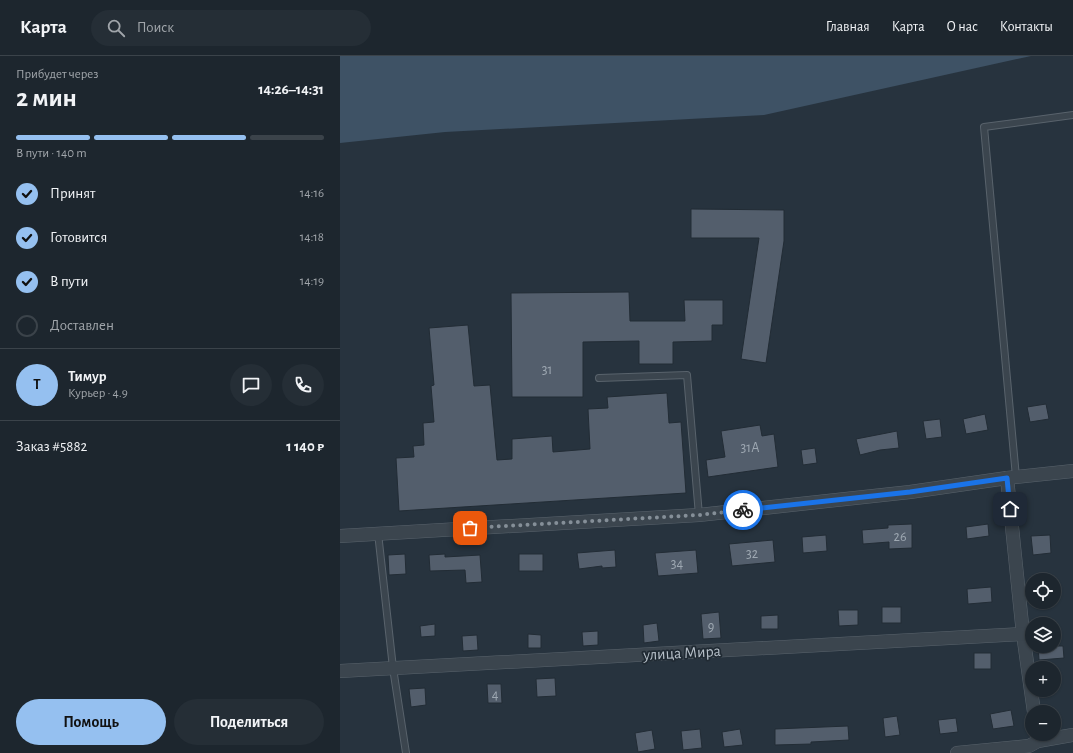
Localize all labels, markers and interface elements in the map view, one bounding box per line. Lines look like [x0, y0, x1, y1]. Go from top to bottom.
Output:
search box [91, 10, 371, 46]
icon: search [105, 17, 127, 39]
text: Карта [20, 18, 67, 37]
text: Поиск [137, 20, 174, 35]
text: Главная [826, 20, 870, 34]
text: Карта [892, 20, 925, 34]
text: О нас [947, 20, 978, 34]
text: Контакты [1000, 20, 1053, 34]
text: Прибудет через [16, 68, 98, 81]
text: 14:26–14:31 [258, 82, 324, 97]
text: 2 мин [16, 85, 77, 111]
text: В пути · 140 m [16, 147, 87, 160]
icon: check [16, 183, 38, 205]
text: Принят [50, 186, 95, 201]
text: 14:16 [300, 187, 324, 200]
icon: check [16, 227, 38, 249]
text: Готовится [50, 230, 107, 245]
text: 14:18 [300, 231, 324, 244]
icon: check [16, 271, 38, 293]
text: В пути [50, 274, 88, 289]
text: 14:19 [300, 275, 324, 288]
text: Доставлен [50, 318, 114, 333]
house number: 31 [542, 363, 552, 377]
button: chat [230, 364, 272, 406]
button: phone [282, 364, 324, 406]
text: Тимур [68, 369, 107, 384]
text: Т [33, 377, 41, 392]
text: Курьер · 4.9 [68, 387, 128, 400]
text: Заказ #5882 [16, 439, 87, 454]
text: 1 140 ₽ [286, 439, 324, 454]
house number: 31А [741, 441, 759, 455]
courier [723, 490, 763, 530]
pin [993, 492, 1027, 526]
icon: home [999, 498, 1021, 520]
icon: bike [732, 499, 754, 521]
pin [453, 511, 487, 545]
icon: bag [459, 517, 481, 539]
house number: 26 [894, 530, 906, 544]
house number: 32 [746, 547, 758, 561]
house number: 34 [671, 557, 684, 571]
map controls [1025, 573, 1061, 741]
button: locate [1025, 573, 1061, 609]
button: layers [1025, 617, 1061, 653]
house number: 9 [708, 620, 714, 634]
street label: улица Мира [642, 643, 721, 664]
button: + [1025, 661, 1061, 697]
house number: 4 [492, 688, 499, 702]
button: Помощь [16, 699, 166, 745]
button: Поделиться [174, 699, 324, 745]
button: − [1025, 705, 1061, 741]

